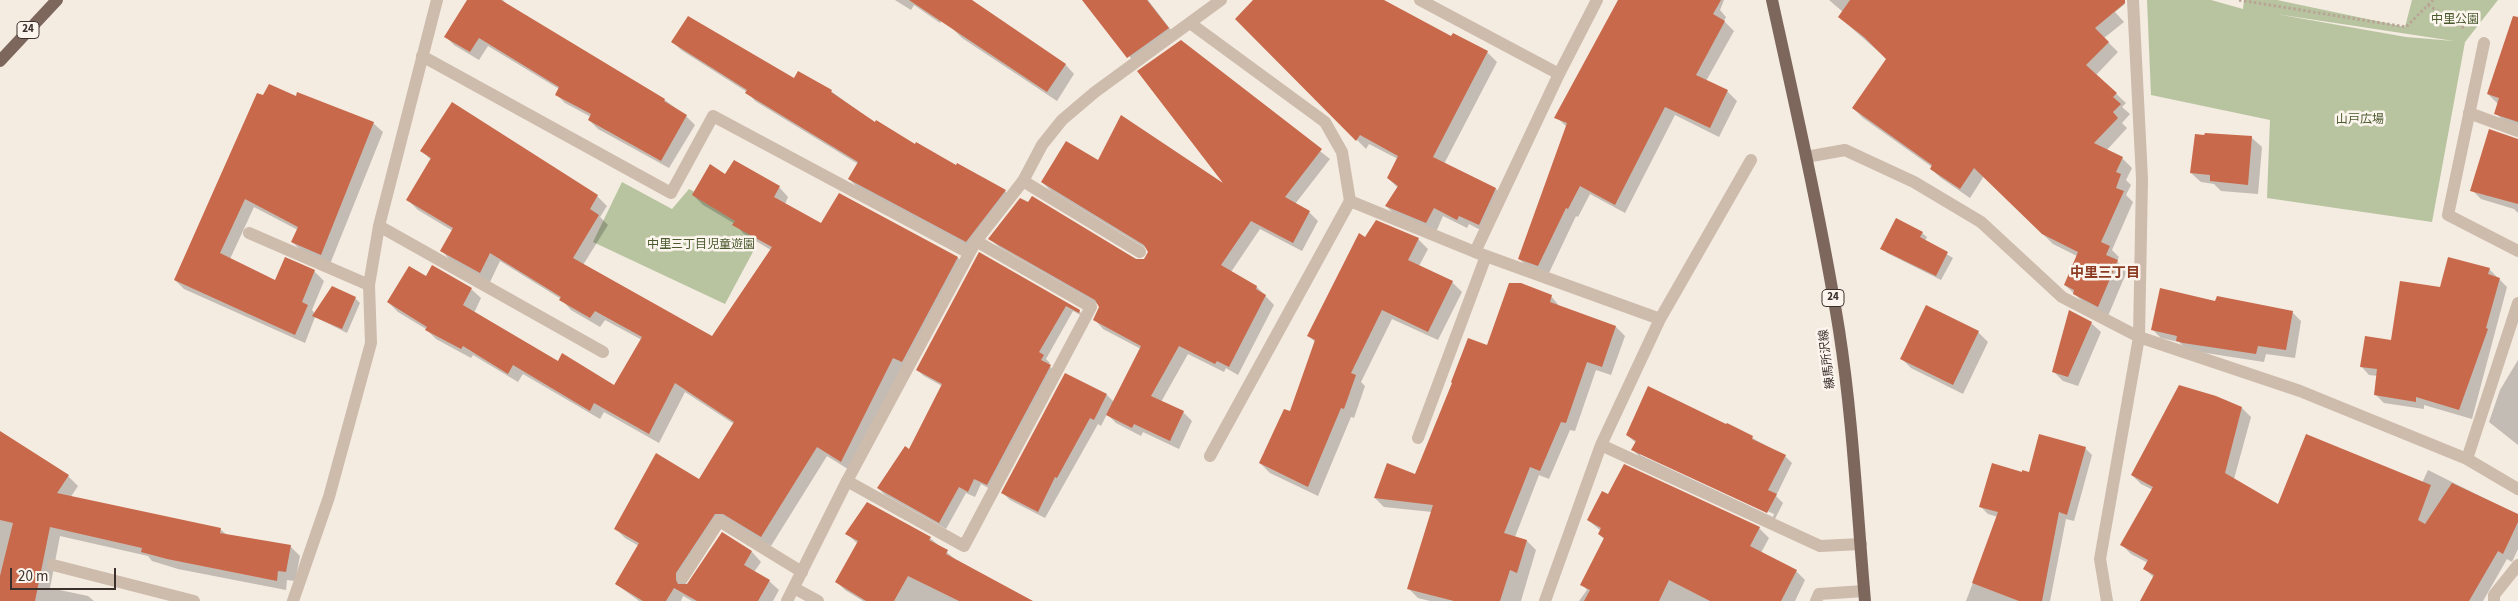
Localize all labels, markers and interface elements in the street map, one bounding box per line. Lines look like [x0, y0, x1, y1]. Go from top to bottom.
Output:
park label: 中里公園 [2431, 13, 2479, 27]
road number: 24 [17, 22, 39, 38]
park label: 山戸広場 [2336, 113, 2384, 127]
park label: 中里三丁目児童遊園 [647, 238, 755, 252]
district label: 中里三丁目 [2070, 266, 2140, 282]
road number: 24 [1822, 290, 1844, 306]
street label: 練馬所沢線 [1817, 328, 1839, 390]
scale bar [12, 558, 119, 590]
text: 20 m [18, 566, 48, 587]

